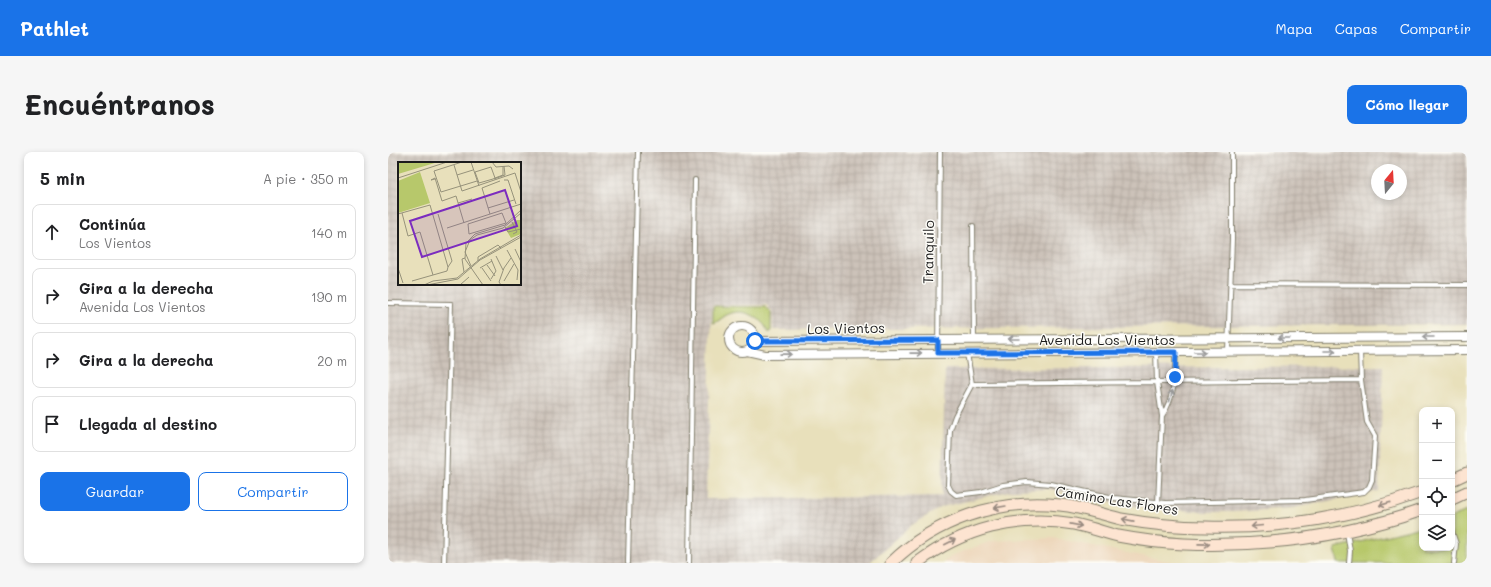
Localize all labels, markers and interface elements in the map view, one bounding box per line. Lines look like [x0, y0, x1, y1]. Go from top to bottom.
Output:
text: Pathlet [20, 16, 89, 41]
text: Mapa [1276, 19, 1313, 38]
text: Capas [1335, 19, 1378, 38]
text: Compartir [1400, 19, 1471, 38]
button: Cómo llegar [1347, 85, 1467, 124]
text: Encuéntranos [24, 86, 215, 122]
inset map [398, 162, 521, 285]
north arrow [1371, 164, 1407, 200]
text: 5 min [40, 167, 85, 189]
text: A pie · 350 m [263, 170, 348, 187]
text: Continúa [79, 214, 146, 234]
street label: Tranquilo [918, 220, 938, 284]
icon: ahead [41, 221, 63, 243]
text: 140 m [311, 224, 347, 241]
text: Los Vientos [79, 234, 151, 251]
text: Gira a la derecha [79, 278, 213, 298]
icon: right [41, 285, 63, 307]
text: 190 m [311, 288, 347, 305]
text: Avenida Los Vientos [79, 298, 206, 315]
street label: Los Vientos [807, 318, 885, 338]
street label: Avenida Los Vientos [1039, 330, 1175, 349]
route start [746, 332, 764, 350]
one-way arrow [1422, 333, 1435, 341]
one-way arrow [1278, 334, 1291, 342]
one-way arrow [1008, 335, 1021, 343]
one-way arrow [1323, 347, 1336, 355]
one-way arrow [1193, 348, 1206, 356]
icon: right [41, 349, 63, 371]
one-way arrow [909, 349, 922, 357]
text: Gira a la derecha [79, 350, 213, 370]
one-way arrow [779, 351, 792, 358]
text: 20 m [317, 352, 347, 369]
route end [1166, 368, 1184, 386]
one-way arrow [1168, 390, 1175, 403]
map controls [1419, 407, 1455, 551]
button: + [1419, 407, 1455, 443]
icon: arrive [41, 413, 63, 435]
text: Llegada al destino [79, 414, 217, 434]
button: − [1419, 443, 1455, 479]
button: Guardar [40, 472, 190, 511]
button: Compartir [198, 472, 348, 511]
button: locate [1419, 479, 1455, 515]
street label: Camino Las Flores [1054, 481, 1180, 519]
one-way arrow [1379, 501, 1392, 508]
one-way arrow [994, 504, 1007, 512]
button: layers [1419, 515, 1455, 551]
one-way arrow [1122, 516, 1135, 524]
one-way arrow [1069, 521, 1082, 529]
one-way arrow [1251, 523, 1264, 530]
one-way arrow [944, 538, 956, 545]
one-way arrow [1197, 541, 1210, 548]

